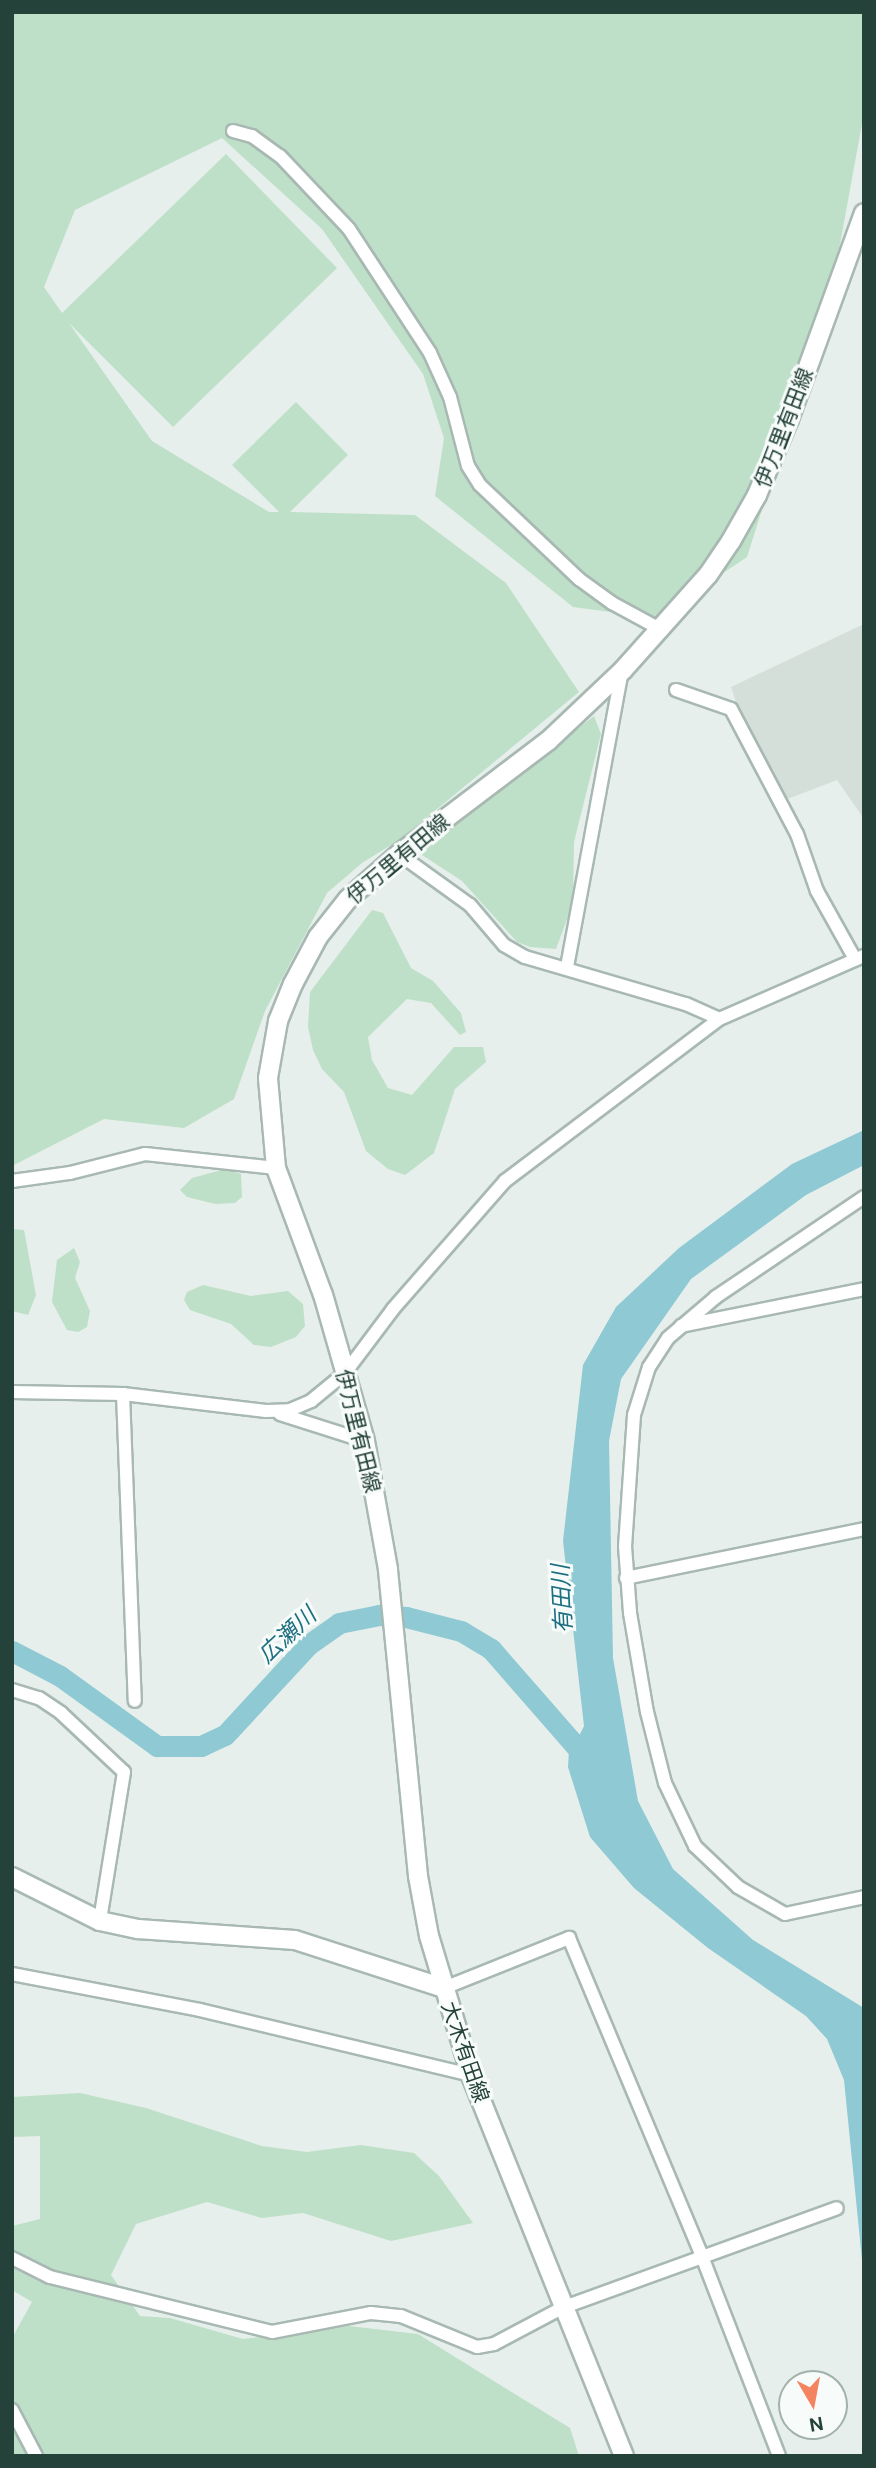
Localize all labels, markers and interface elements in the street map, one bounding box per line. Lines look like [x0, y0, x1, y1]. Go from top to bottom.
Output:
street label: 伊万里有田線 [750, 365, 818, 491]
street label: 伊万里有田線 [342, 809, 454, 909]
street label: 伊万里有田線 [331, 1367, 385, 1495]
water label: 有田川 [546, 1564, 578, 1634]
water label: 広瀬川 [252, 1601, 322, 1669]
street label: 大木有田線 [436, 1998, 494, 2106]
north arrow [778, 2370, 848, 2440]
text: N [807, 2411, 825, 2438]

